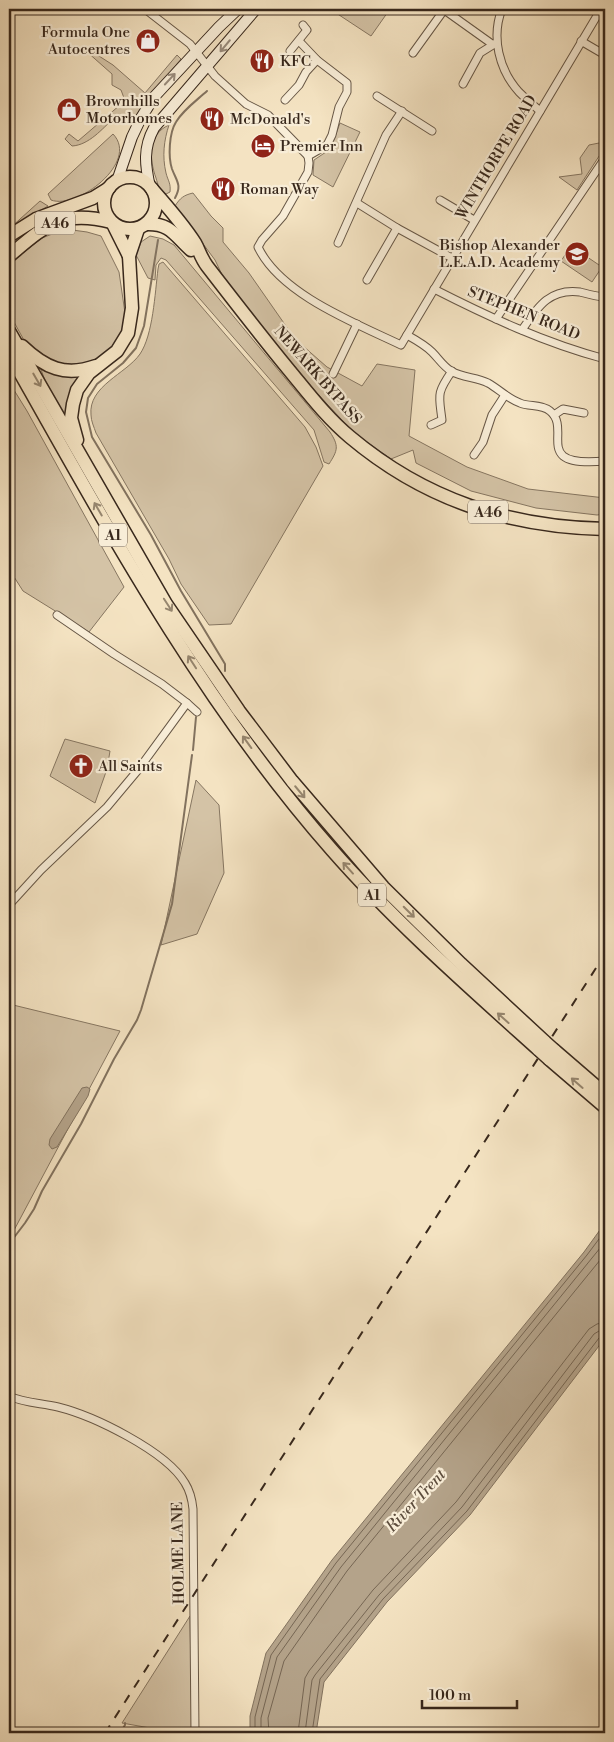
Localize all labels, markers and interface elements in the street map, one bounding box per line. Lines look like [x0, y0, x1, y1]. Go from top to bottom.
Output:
place label: Formula One Autocentres [41, 23, 130, 59]
shop icon: Formula One Autocentres [135, 28, 161, 54]
one-way arrow [219, 39, 230, 52]
restaurant icon: KFC [249, 48, 275, 74]
place label: KFC [280, 52, 311, 71]
one-way arrow [164, 73, 176, 86]
place label: Brownhills Motorhomes [85, 92, 172, 128]
street label: WINTHORPE ROAD [451, 92, 541, 224]
shop icon: Brownhills Motorhomes [56, 97, 82, 123]
restaurant icon: McDonald's [199, 106, 225, 132]
place label: McDonald's [230, 110, 310, 129]
hotel icon: Premier Inn [250, 133, 276, 159]
place label: Premier Inn [280, 137, 363, 156]
restaurant icon: Roman Way [210, 176, 236, 202]
place label: Roman Way [240, 180, 320, 199]
road number: A46 [35, 212, 75, 234]
place label: Bishop Alexander L.E.A.D. Academy [439, 236, 561, 272]
school or university icon: Bishop Alexander L.E.A.D. Academy [564, 241, 590, 267]
street label: STEPHEN ROAD [465, 282, 583, 345]
street label: NEWARK BYPASS [270, 322, 366, 428]
one-way arrow [32, 373, 42, 388]
road number: A46 [468, 501, 508, 524]
one-way arrow [92, 502, 102, 516]
road number: A1 [99, 524, 127, 546]
one-way arrow [163, 598, 173, 612]
one-way arrow [187, 656, 197, 670]
one-way arrow [242, 735, 252, 749]
church icon: All Saints [68, 753, 94, 779]
place label: All Saints [97, 757, 162, 776]
one-way arrow [295, 785, 306, 798]
one-way arrow [343, 862, 354, 875]
road number: A1 [358, 884, 386, 906]
one-way arrow [402, 906, 414, 918]
one-way arrow [496, 1012, 509, 1024]
one-way arrow [571, 1078, 584, 1089]
water label: River Trent [381, 1464, 451, 1537]
street label: HOLME LANE [168, 1501, 189, 1604]
scale bar [422, 1677, 516, 1709]
text: 100 m [429, 1686, 471, 1705]

